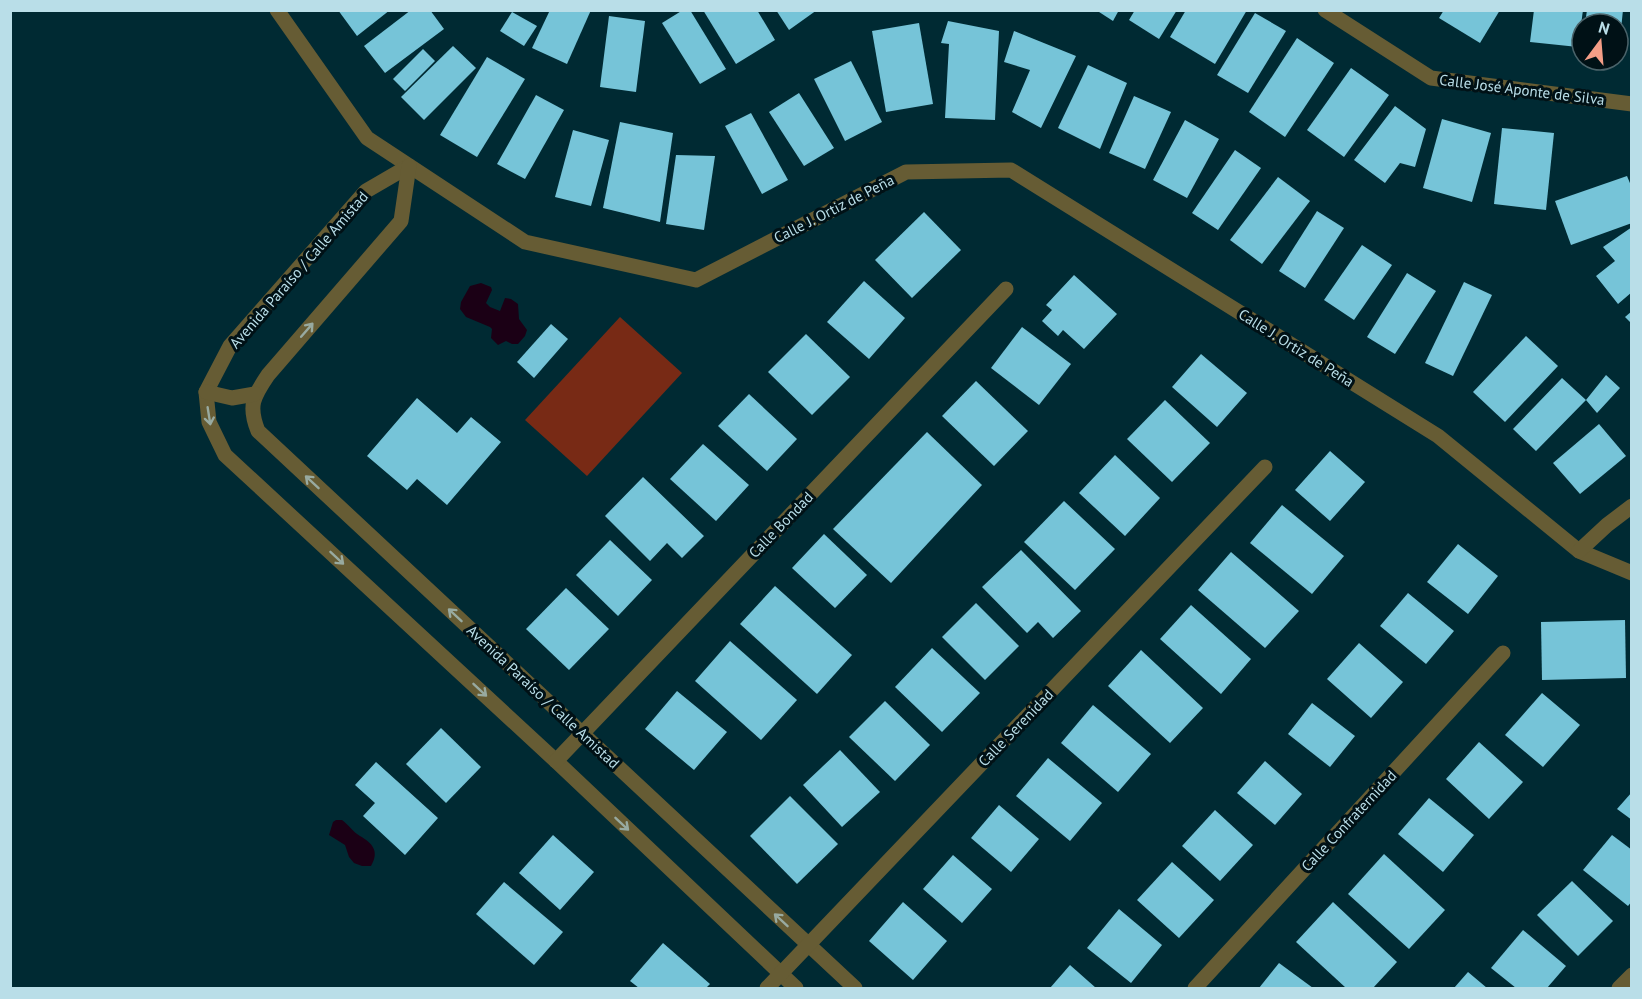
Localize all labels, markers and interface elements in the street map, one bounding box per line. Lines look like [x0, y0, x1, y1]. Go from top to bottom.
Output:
north arrow [1570, 12, 1630, 72]
text: N [1596, 17, 1612, 39]
street label: Calle José Aponte de Silva [1438, 70, 1606, 109]
street label: Calle J. Ortiz de Peña [770, 170, 897, 247]
street label: Avenida Paraíso / Calle Amistad [225, 187, 372, 352]
street label: Calle J. Ortiz de Peña [1235, 304, 1357, 391]
one-way arrow [300, 323, 314, 338]
one-way arrow [203, 405, 214, 425]
one-way arrow [305, 475, 320, 489]
street label: Calle Bondad [744, 488, 817, 562]
one-way arrow [329, 551, 344, 565]
one-way arrow [447, 608, 462, 622]
street label: Avenida Paraíso / Calle Amistad [463, 621, 624, 772]
one-way arrow [472, 683, 487, 697]
street label: Calle Serenidad [974, 685, 1057, 770]
street label: Calle Confraternidad [1297, 766, 1400, 875]
one-way arrow [615, 816, 630, 831]
one-way arrow [774, 913, 789, 927]

